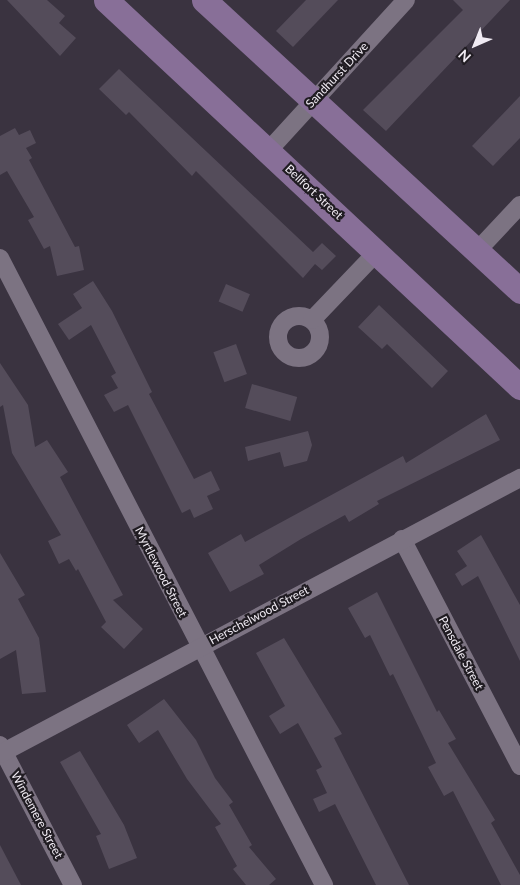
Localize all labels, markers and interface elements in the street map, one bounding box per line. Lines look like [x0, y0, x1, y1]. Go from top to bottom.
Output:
north arrow [450, 20, 500, 70]
street label: Sandhurst Drive [303, 39, 371, 111]
text: N [454, 46, 474, 66]
street label: Bellfort Street [282, 162, 346, 222]
street label: Myrtlewood Street [132, 524, 190, 620]
street label: Herschelwood Street [207, 583, 311, 647]
street label: Pensdale Street [435, 614, 487, 692]
street label: Windemere Street [8, 769, 66, 861]

